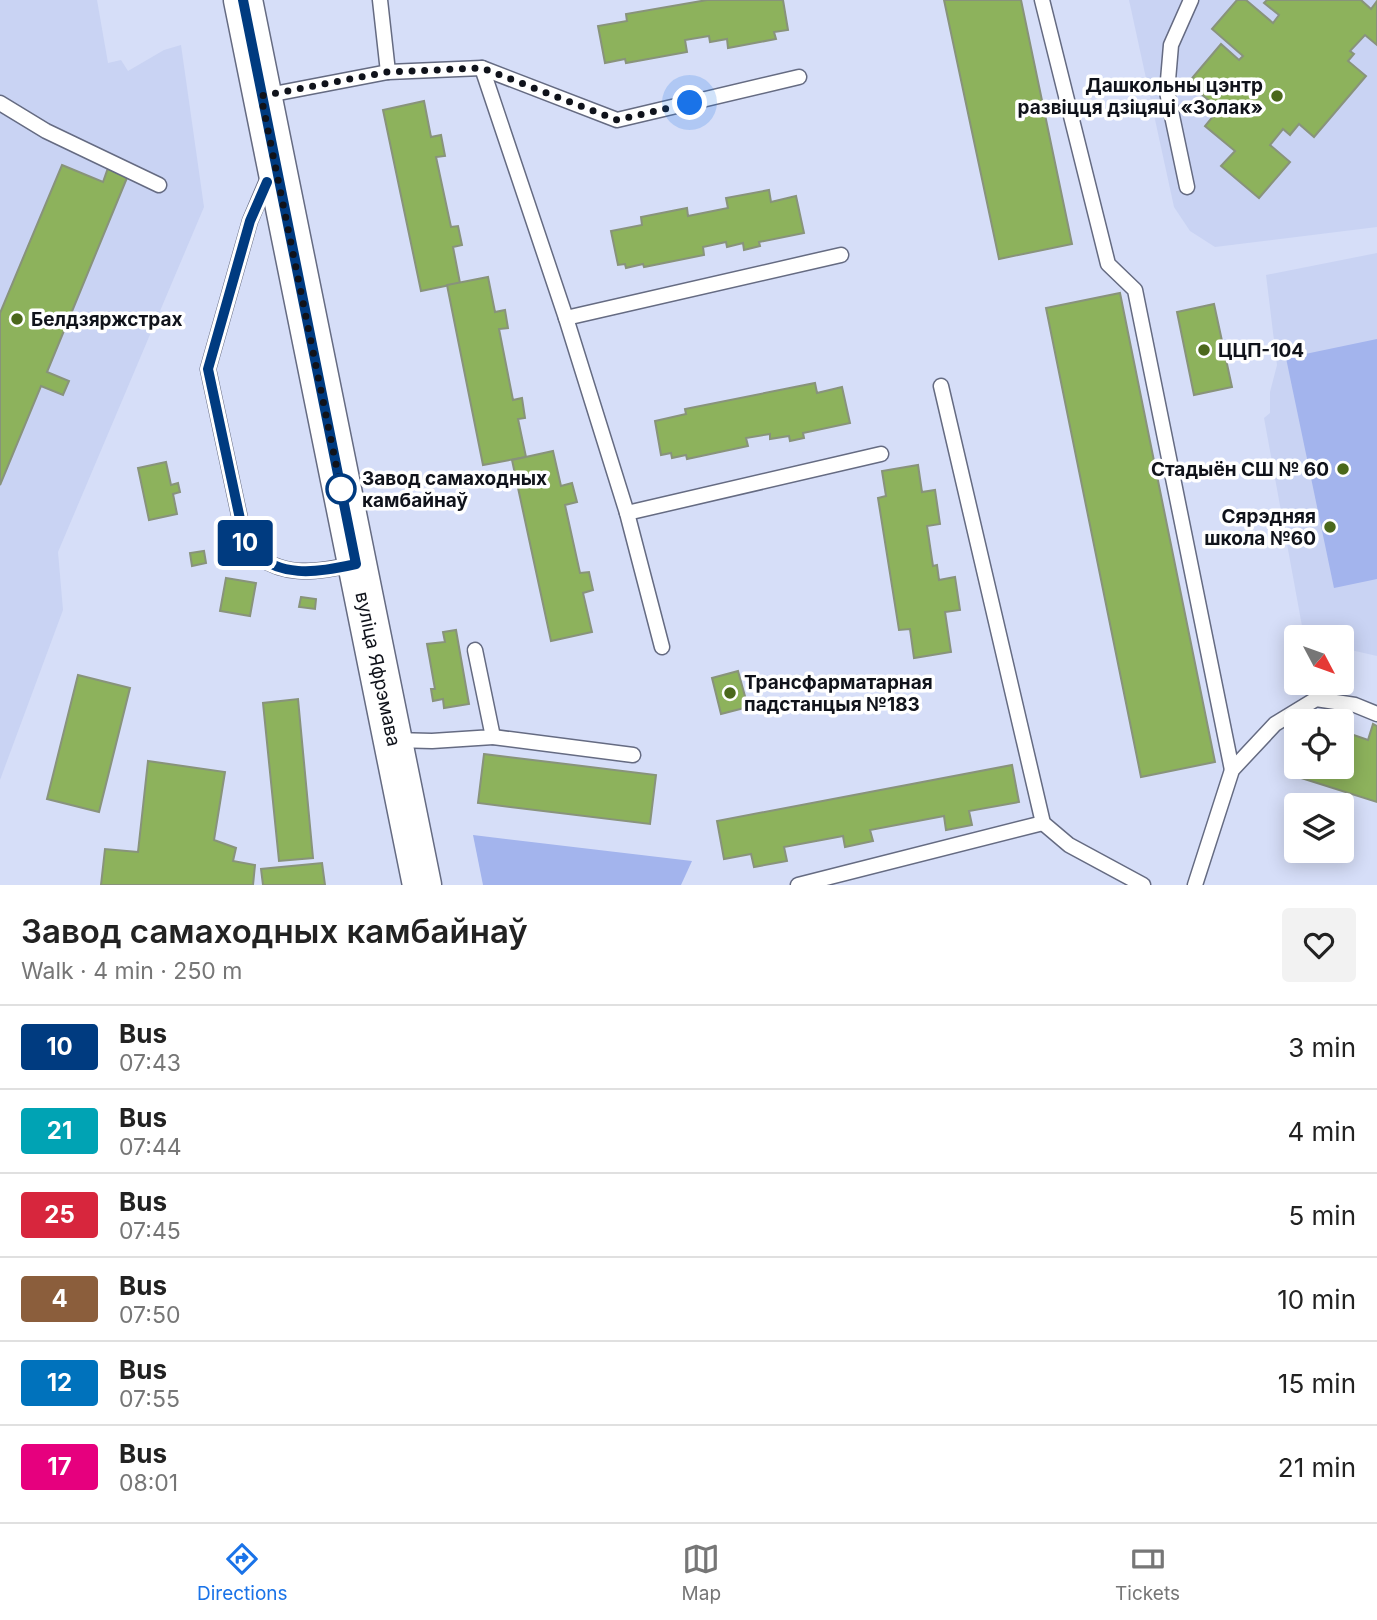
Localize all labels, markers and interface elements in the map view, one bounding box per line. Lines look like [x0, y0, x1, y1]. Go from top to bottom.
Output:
place label: Дашкольны цэнтр развіцця дзіцяці «Золак» [1018, 74, 1263, 119]
your location [672, 85, 707, 120]
marker: Дашкольны цэнтр развіцця дзіцяці «Золак» [1269, 88, 1285, 104]
place label: Белдзяржстрах [31, 308, 182, 331]
marker: Белдзяржстрах [9, 311, 25, 327]
place label: ЦЦП-104 [1218, 339, 1304, 362]
marker: ЦЦП-104 [1196, 342, 1212, 358]
place label: Стадыён СШ № 60 [1151, 458, 1329, 481]
marker: Стадыён СШ № 60 [1335, 461, 1351, 477]
place label: Завод самаходных камбайнаў [362, 467, 547, 512]
marker: Завод самаходных камбайнаў [326, 474, 356, 504]
place label: Сярэдняя школа №60 [1204, 505, 1316, 550]
marker: Сярэдняя школа №60 [1322, 519, 1338, 535]
line badge: 10 [214, 520, 276, 566]
text: 10 [232, 528, 258, 557]
street label: вуліца Яфрэмава [350, 589, 406, 749]
north arrow [1284, 625, 1354, 695]
map controls [1284, 625, 1354, 863]
place label: Трансфарматарная падстанцыя №183 [744, 671, 933, 716]
marker: Трансфарматарная падстанцыя №183 [722, 685, 738, 701]
button: locate [1284, 709, 1354, 779]
button: layers [1284, 793, 1354, 863]
button: heart [1282, 908, 1356, 982]
text: Завод самаходных камбайнаў [21, 911, 528, 951]
text: Walk · 4 min · 250 m [21, 957, 243, 985]
text: Bus [119, 1018, 167, 1049]
text: 10 [46, 1032, 73, 1061]
text: 3 min [1288, 1032, 1356, 1063]
text: 07:43 [119, 1049, 181, 1077]
text: Bus [119, 1102, 167, 1133]
text: 21 [47, 1116, 72, 1145]
text: 4 min [1287, 1116, 1356, 1147]
text: 07:44 [119, 1133, 182, 1161]
text: Bus [119, 1186, 167, 1217]
text: 25 [44, 1200, 75, 1229]
text: 5 min [1288, 1200, 1356, 1231]
text: 07:45 [119, 1217, 181, 1245]
text: Bus [119, 1270, 167, 1301]
text: 4 [51, 1284, 68, 1313]
text: 10 min [1277, 1284, 1356, 1315]
text: 07:50 [119, 1301, 180, 1329]
text: Bus [119, 1354, 167, 1385]
text: 12 [47, 1368, 72, 1397]
text: 15 min [1278, 1368, 1356, 1399]
text: 07:55 [119, 1385, 180, 1413]
text: Bus [119, 1438, 167, 1469]
text: 17 [47, 1452, 72, 1481]
text: 21 min [1278, 1452, 1356, 1483]
text: 08:01 [119, 1469, 178, 1497]
tab: Directions [197, 1540, 288, 1605]
tab: Map [682, 1540, 721, 1605]
tab: Tickets [1115, 1540, 1180, 1605]

